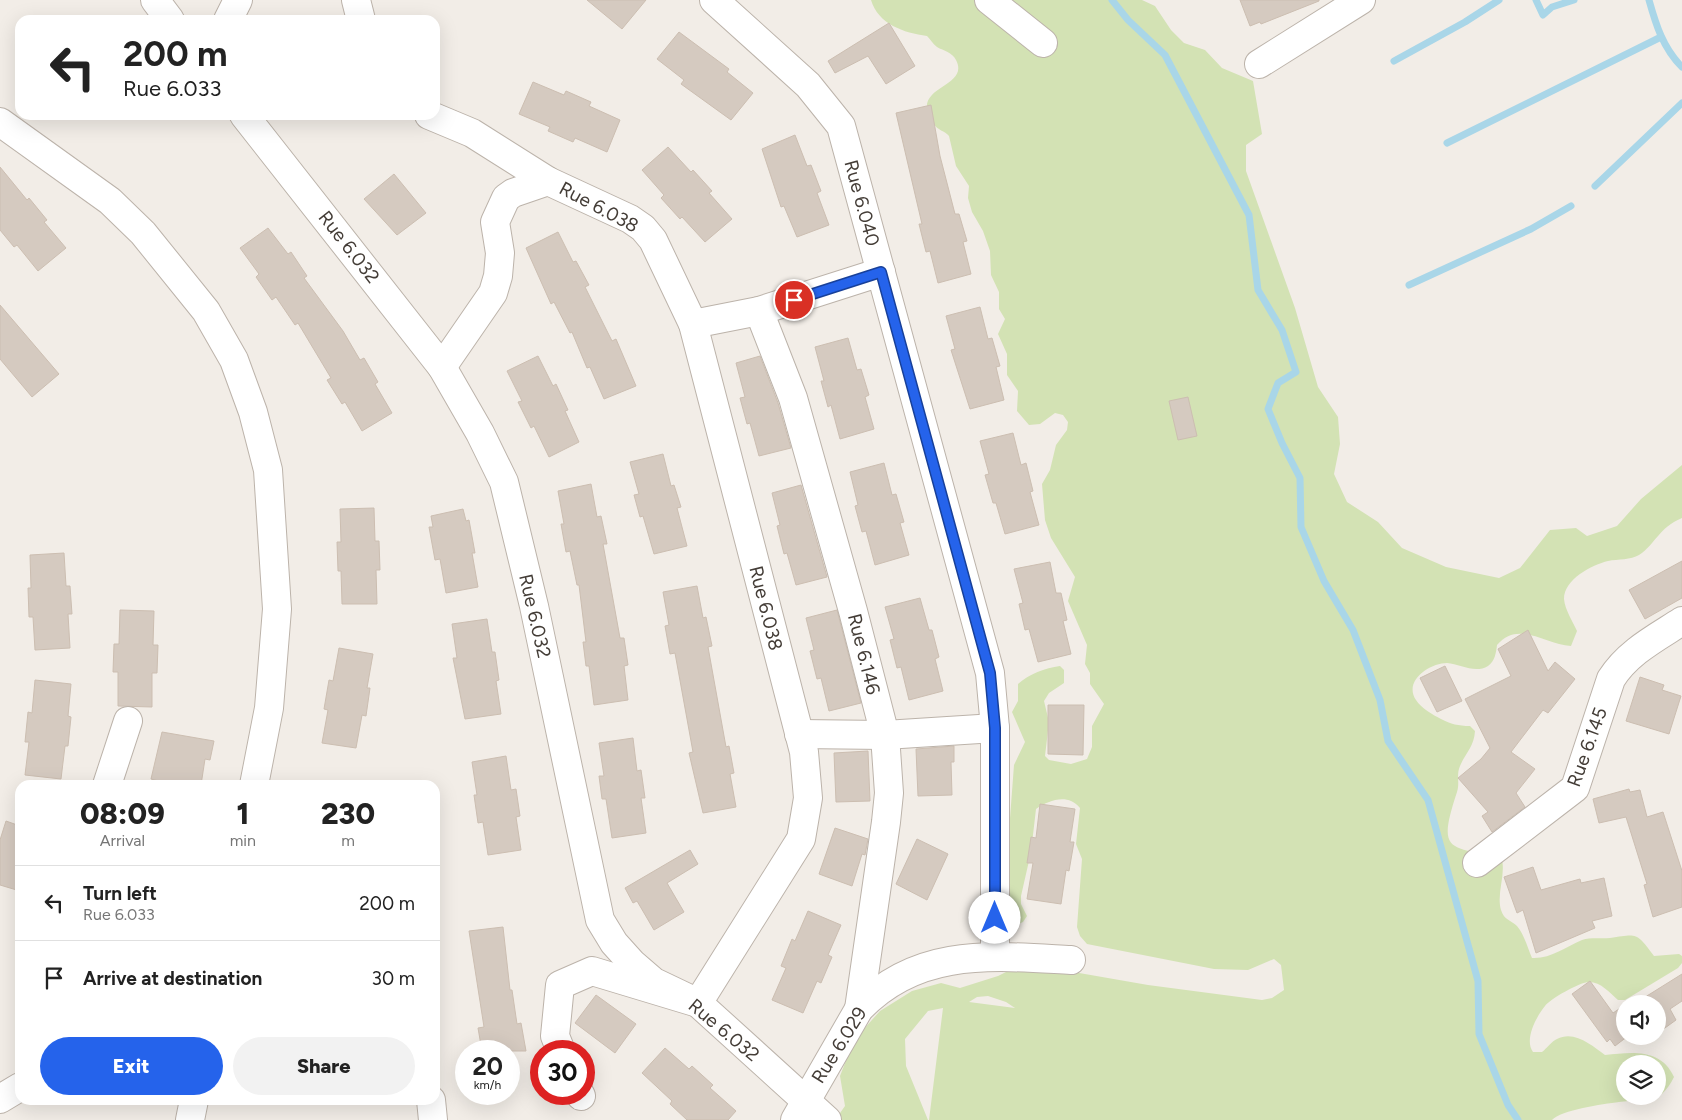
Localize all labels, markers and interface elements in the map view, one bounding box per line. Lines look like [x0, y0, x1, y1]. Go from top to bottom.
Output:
text: 200 m [123, 33, 227, 75]
icon: left [40, 35, 105, 100]
text: Rue 6.033 [123, 75, 222, 102]
street label: Rue 6.040 [839, 157, 885, 249]
street label: Rue 6.038 [555, 177, 643, 237]
street label: Rue 6.032 [314, 206, 384, 288]
pin [773, 279, 815, 321]
icon: arrive [780, 286, 808, 314]
street label: Rue 6.038 [744, 563, 788, 653]
street label: Rue 6.032 [514, 572, 556, 660]
street label: Rue 6.146 [843, 611, 885, 697]
street label: Rue 6.145 [1562, 704, 1612, 790]
text: 08:09 [80, 795, 165, 832]
text: 1 [236, 795, 249, 832]
text: 230 [321, 795, 375, 832]
text: Arrival [100, 831, 145, 850]
text: min [230, 831, 256, 850]
text: m [341, 831, 355, 850]
text: Turn left [83, 882, 157, 905]
icon: left [40, 889, 68, 917]
position arrow [968, 891, 1020, 943]
text: 200 m [359, 892, 415, 915]
text: Rue 6.033 [83, 905, 155, 924]
icon: arrive [40, 964, 68, 992]
text: Arrive at destination [83, 967, 262, 990]
text: 30 m [372, 967, 415, 990]
street label: Rue 6.032 [684, 994, 764, 1066]
map controls [1616, 995, 1666, 1105]
button: sound [1616, 995, 1666, 1045]
street label: Rue 6.029 [807, 1003, 871, 1087]
button: Exit [40, 1037, 223, 1095]
button: Share [233, 1037, 415, 1095]
speed limit sign: 30 [530, 1040, 595, 1105]
text: 20 [472, 1051, 503, 1081]
button: layers [1616, 1055, 1666, 1105]
text: km/h [474, 1078, 501, 1092]

